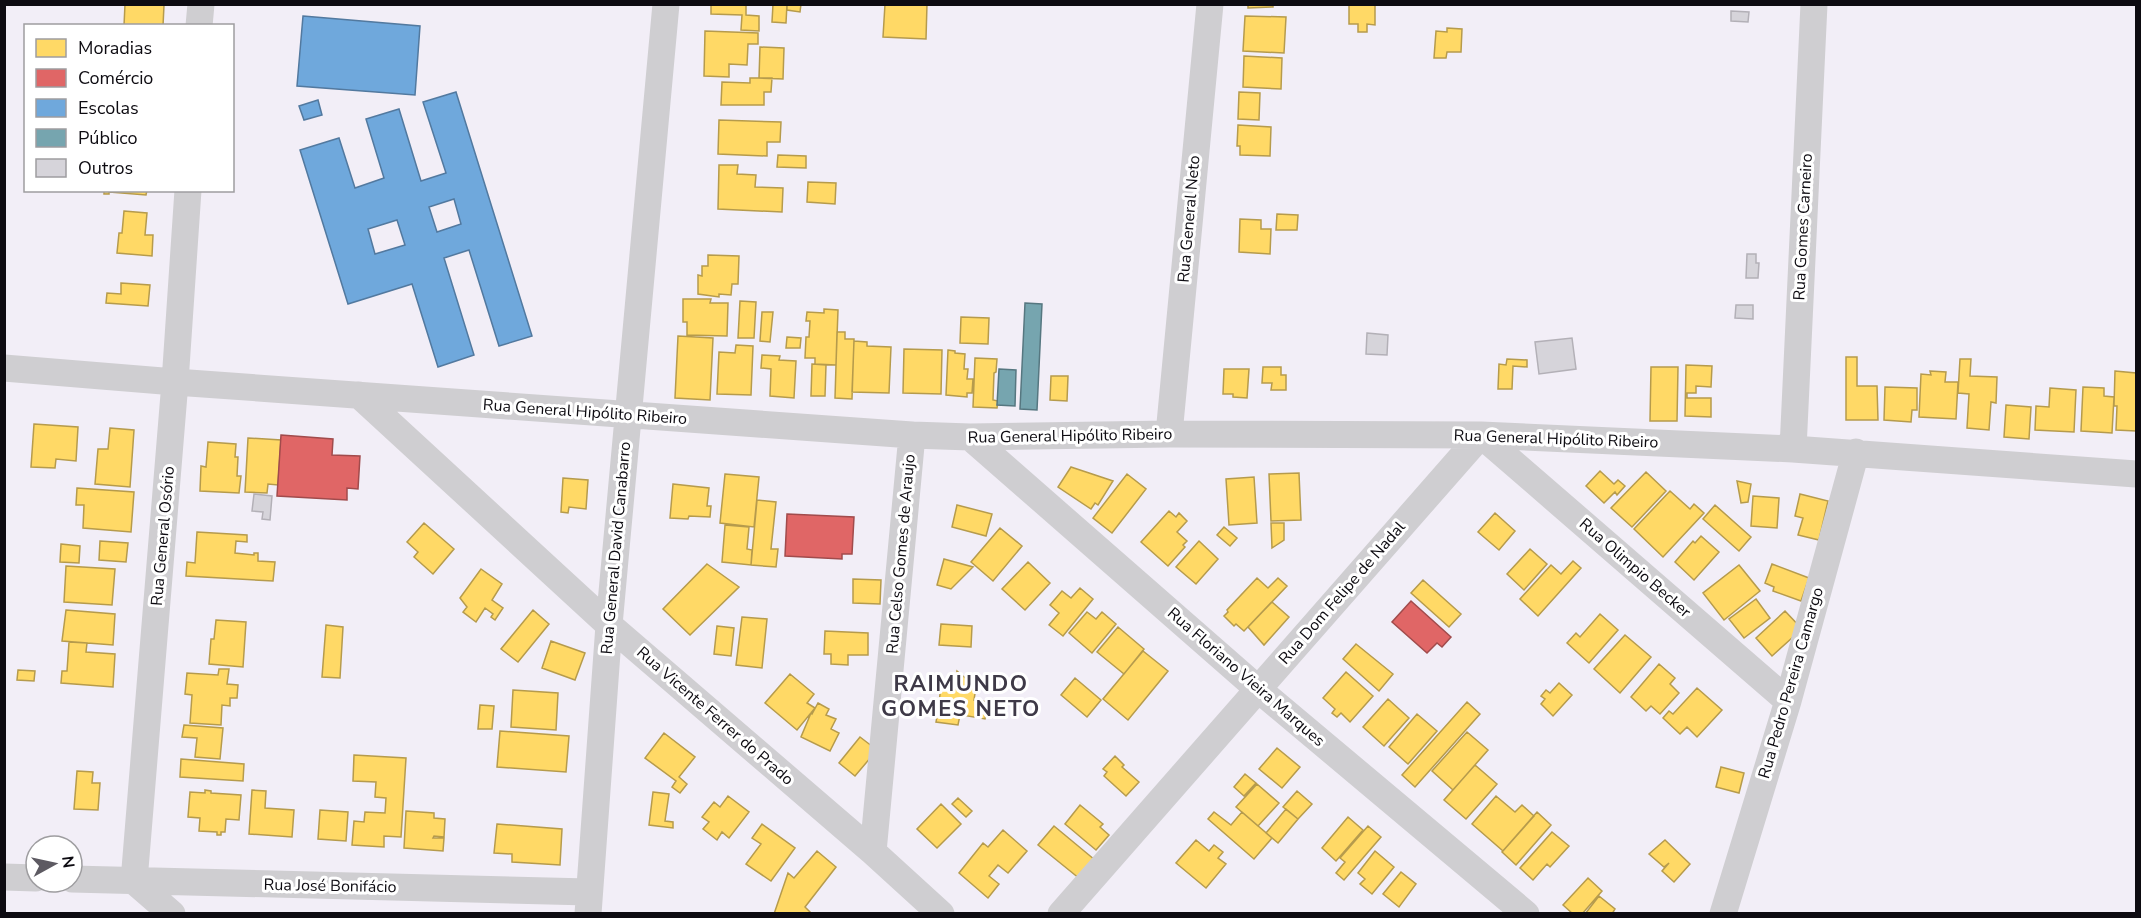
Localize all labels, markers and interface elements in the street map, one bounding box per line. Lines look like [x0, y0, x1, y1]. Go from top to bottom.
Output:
legend [24, 24, 234, 192]
text: Moradias [78, 36, 152, 60]
text: Comércio [78, 66, 153, 90]
text: Escolas [78, 96, 139, 120]
text: Público [78, 126, 138, 150]
street label: Rua Gomes Carneiro [1788, 153, 1818, 301]
street label: Rua General Neto [1172, 154, 1206, 284]
text: Outros [78, 156, 133, 180]
street label: Rua General Hipólito Ribeiro [482, 394, 688, 430]
street label: Rua General Hipólito Ribeiro [968, 423, 1173, 449]
street label: Rua General Hipólito Ribeiro [1453, 424, 1659, 454]
street label: Rua General David Canabarro [596, 441, 636, 655]
street label: Rua Celso Gomes de Araujo [881, 453, 921, 655]
street label: Rua General Osório [146, 465, 180, 607]
street label: Rua Olimpio Becker [1574, 513, 1696, 623]
street label: Rua Dom Felipe de Nadal [1274, 517, 1411, 669]
street label: Rua Pedro Pereira Camargo [1753, 585, 1829, 781]
street label: Rua Floriano Vieira Marques [1163, 602, 1329, 752]
street label: Rua Vicente Ferrer do Prado [632, 642, 798, 790]
district label: RAIMUNDO GOMES NETO [881, 669, 1041, 724]
north arrow [24, 834, 84, 894]
text: N [56, 855, 80, 870]
street label: Rua José Bonifácio [263, 874, 397, 898]

